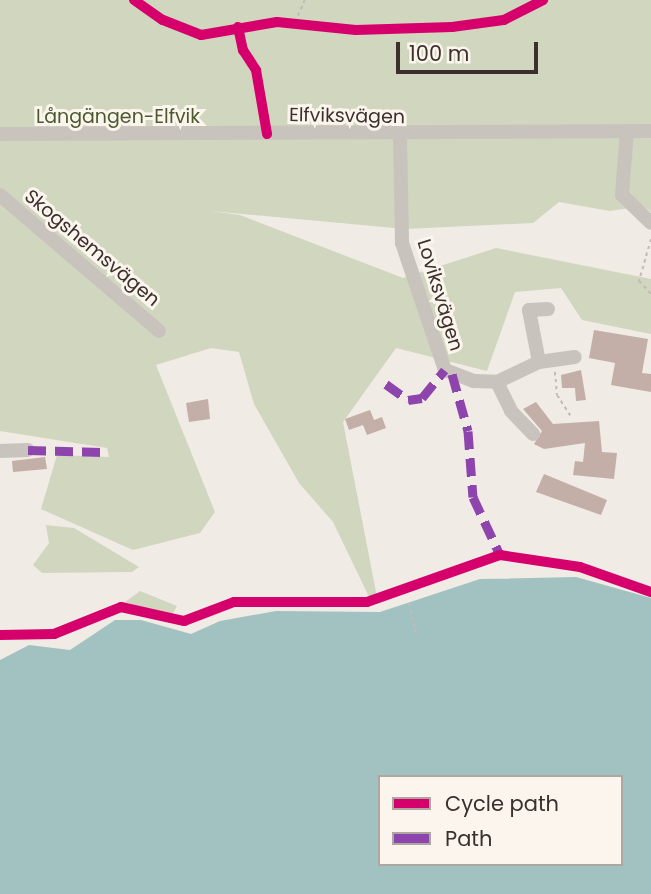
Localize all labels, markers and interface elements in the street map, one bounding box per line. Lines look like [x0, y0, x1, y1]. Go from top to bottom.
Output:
scale bar [399, 28, 541, 72]
text: 100 m [409, 39, 469, 68]
street label: Elfviksvägen [289, 104, 405, 128]
park label: Långängen-Elfvik [36, 106, 200, 128]
street label: Skogshemsvägen [20, 185, 164, 311]
street label: Loviksvägen [412, 236, 468, 354]
legend [378, 775, 623, 866]
text: Cycle path [445, 789, 559, 818]
text: Path [445, 824, 492, 853]

